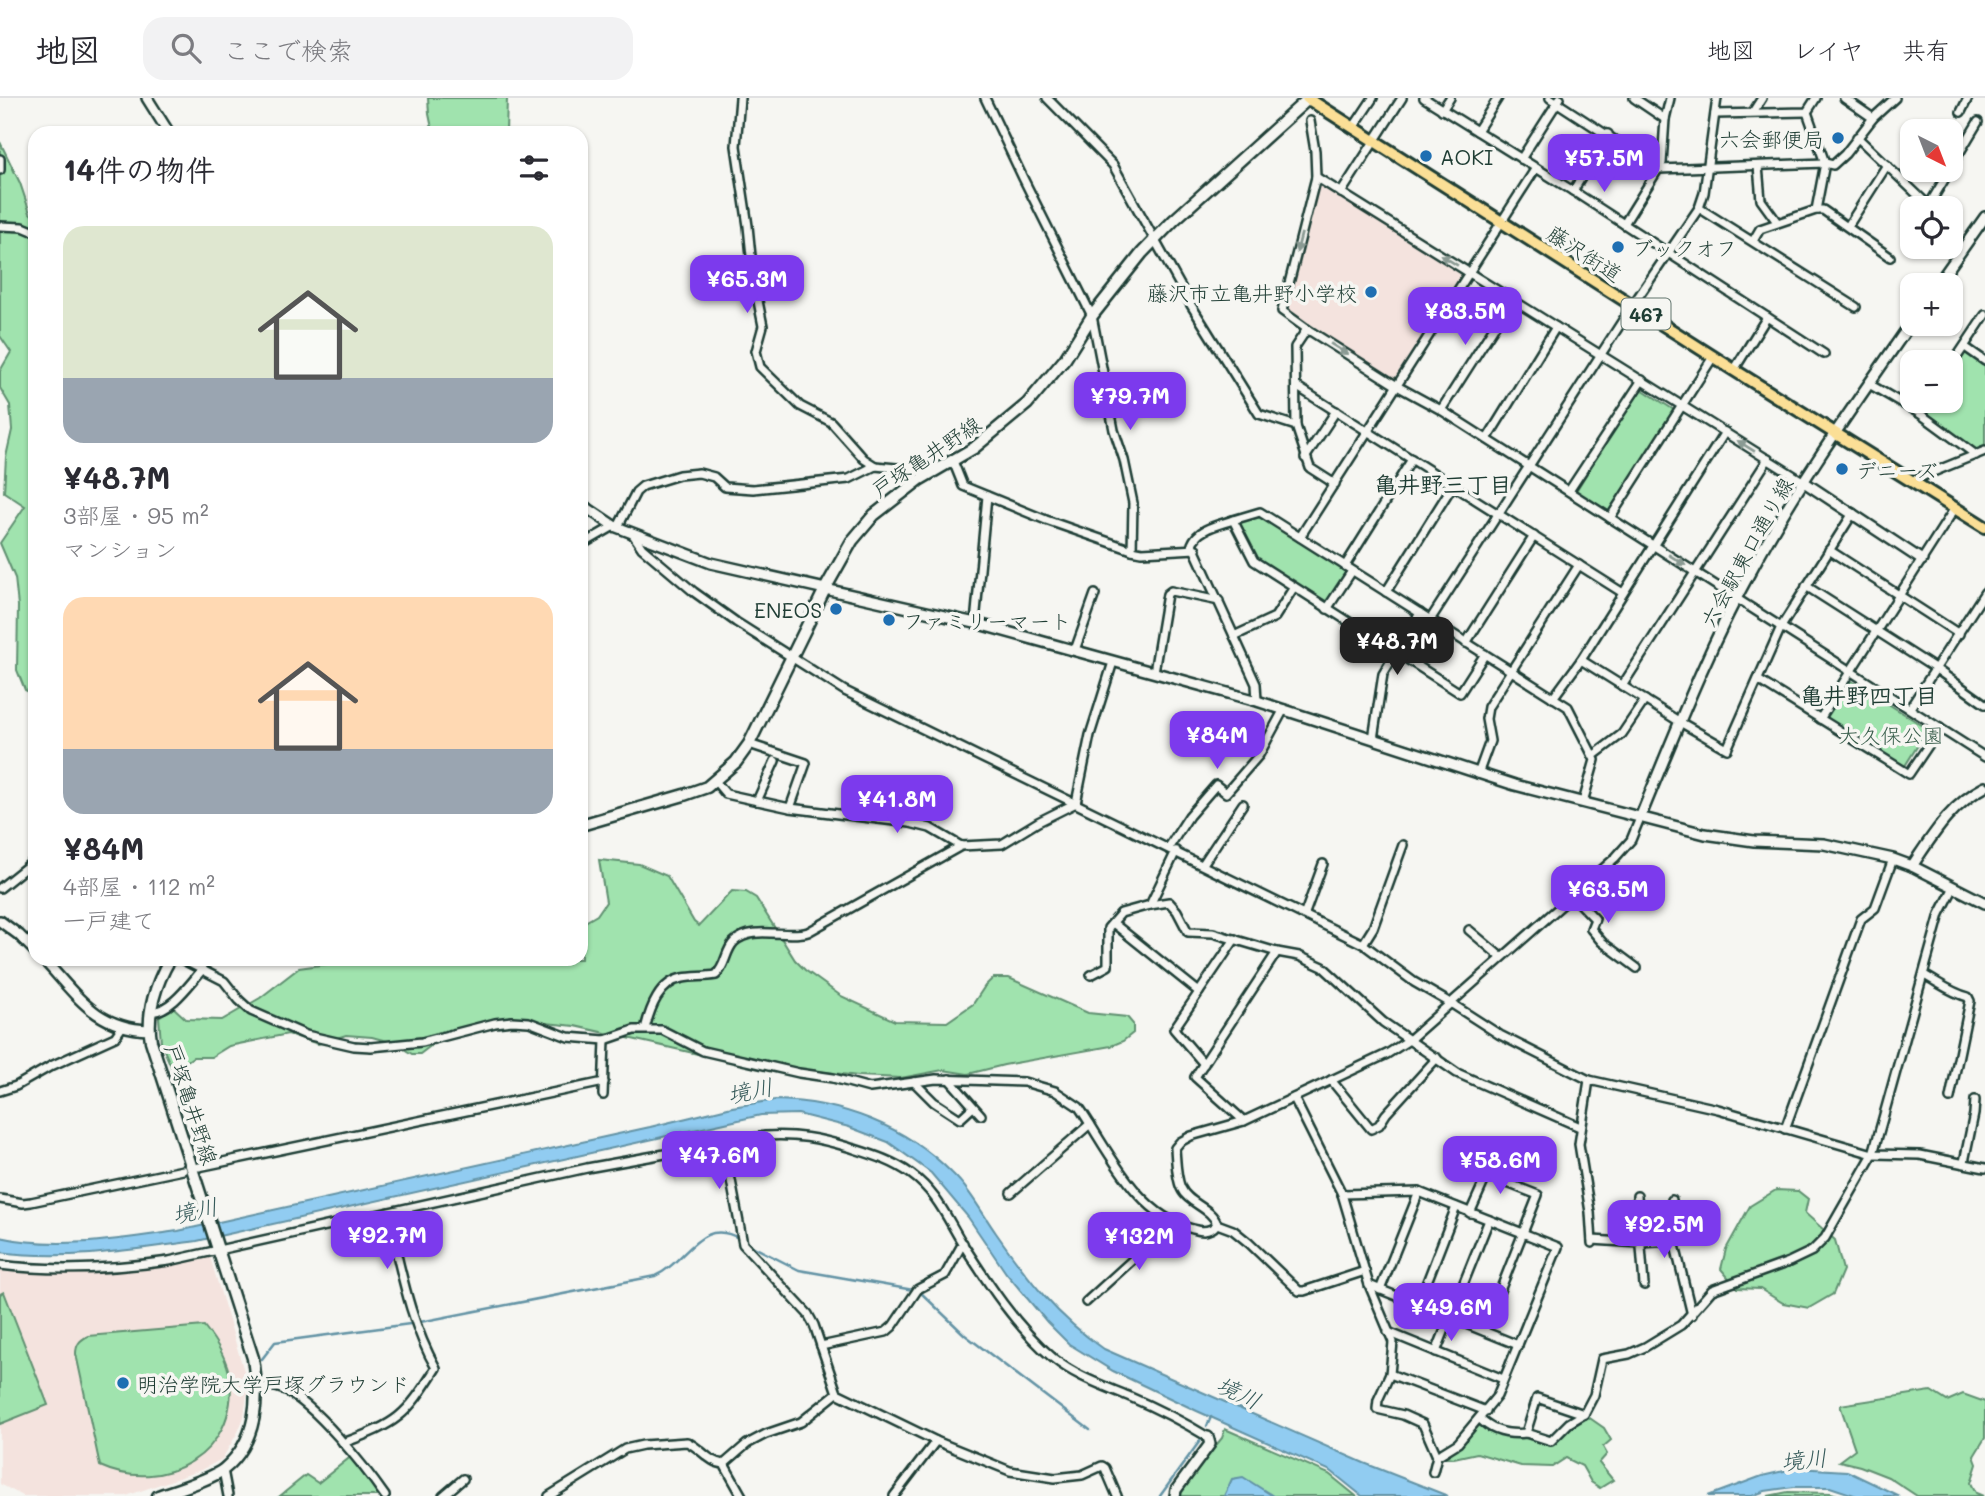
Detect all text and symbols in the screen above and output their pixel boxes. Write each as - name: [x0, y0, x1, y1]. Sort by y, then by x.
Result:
- search box: [143, 17, 633, 80]
- text: 地図: [35, 27, 101, 70]
- icon: search: [167, 29, 205, 67]
- text: ここで検索: [223, 33, 353, 67]
- text: 地図: [1707, 34, 1755, 65]
- text: レイヤ: [1793, 34, 1864, 65]
- text: 共有: [1902, 34, 1950, 65]
- north arrow: [1900, 119, 1964, 182]
- map controls: [1900, 119, 1963, 413]
- place label: 六会郵便局: [1719, 125, 1824, 152]
- marker: 六会郵便局: [1830, 130, 1846, 146]
- pin: ¥57.5M: [1547, 134, 1661, 194]
- text: ¥57.5M: [1564, 142, 1644, 172]
- place label: AOKI: [1440, 143, 1493, 170]
- marker: AOKI: [1418, 148, 1434, 164]
- text: 14件の物件: [63, 149, 215, 189]
- icon: filters: [515, 149, 553, 187]
- button: locate: [1900, 196, 1963, 259]
- street label: 藤沢街道: [1542, 219, 1628, 287]
- one-way arrow: [1293, 232, 1304, 254]
- place label: ブックオフ: [1632, 234, 1737, 261]
- marker: ブックオフ: [1610, 239, 1626, 255]
- one-way arrow: [1440, 254, 1459, 267]
- pin: ¥65.3M: [690, 256, 804, 315]
- text: ¥65.3M: [706, 263, 788, 293]
- icon: home: [245, 272, 371, 398]
- button: +: [1900, 273, 1963, 336]
- place label: 藤沢市立亀井野小学校: [1147, 279, 1357, 306]
- marker: 藤沢市立亀井野小学校: [1363, 284, 1379, 300]
- pin: ¥83.5M: [1408, 288, 1522, 347]
- text: ¥83.5M: [1424, 295, 1506, 325]
- road number: 467: [1622, 298, 1670, 330]
- one-way arrow: [1329, 342, 1348, 355]
- button: −: [1900, 350, 1963, 413]
- pin: ¥79.7M: [1073, 372, 1187, 432]
- text: ¥79.7M: [1090, 380, 1170, 410]
- street label: 戸塚亀井野線: [866, 410, 986, 502]
- one-way arrow: [1737, 439, 1756, 452]
- place label: デニーズ: [1856, 456, 1937, 483]
- text: ¥48.7M: [63, 457, 171, 497]
- marker: デニーズ: [1834, 461, 1850, 477]
- district label: 亀井野三丁目: [1374, 469, 1512, 499]
- street label: 六会駅東口通り線: [1693, 472, 1799, 632]
- text: 3部屋 · 95 m²: [63, 500, 209, 530]
- text: マンション: [63, 534, 177, 564]
- one-way arrow: [1667, 554, 1687, 567]
- place label: ENEOS: [754, 596, 822, 623]
- marker: ENEOS: [828, 601, 844, 617]
- place label: ファミリーマート: [903, 607, 1071, 634]
- marker: ファミリーマート: [881, 612, 897, 628]
- pin: ¥48.7M: [1340, 618, 1454, 677]
- text: ¥48.7M: [1356, 625, 1438, 655]
- icon: home: [245, 643, 371, 769]
- district label: 亀井野四丁目: [1800, 680, 1938, 710]
- pin: ¥84M: [1176, 712, 1258, 771]
- text: ¥84M: [1186, 719, 1248, 749]
- park label: 大久保公園: [1839, 721, 1944, 748]
- pin: ¥41.8M: [840, 776, 954, 835]
- text: ¥41.8M: [857, 783, 937, 813]
- text: ¥84M: [63, 828, 145, 868]
- pin: ¥63.5M: [1551, 866, 1665, 925]
- text: 4部屋 · 112 m²: [63, 871, 215, 901]
- text: ¥63.5M: [1567, 873, 1649, 903]
- text: 一戸建て: [63, 905, 155, 935]
- street label: 戸塚亀井野線: [160, 1040, 224, 1168]
- water label: 境川: [725, 1071, 775, 1109]
- pin: ¥47.6M: [662, 1132, 776, 1191]
- pin: ¥58.6M: [1443, 1136, 1557, 1196]
- text: ¥47.6M: [678, 1139, 760, 1169]
- text: ¥58.6M: [1459, 1144, 1541, 1174]
- water label: 境川: [169, 1191, 221, 1229]
- pin: ¥92.5M: [1607, 1200, 1721, 1260]
- text: ¥92.5M: [1624, 1208, 1704, 1238]
- pin: ¥92.7M: [330, 1212, 444, 1271]
- pin: ¥132M: [1090, 1212, 1188, 1272]
- text: ¥92.7M: [347, 1219, 427, 1249]
- text: ¥132M: [1104, 1220, 1174, 1250]
- pin: ¥49.6M: [1394, 1284, 1508, 1343]
- text: ¥49.6M: [1409, 1291, 1493, 1321]
- water label: 境川: [1212, 1368, 1266, 1416]
- place label: 明治学院大学戸塚グラウンド: [137, 1370, 410, 1397]
- marker: 明治学院大学戸塚グラウンド: [115, 1375, 131, 1391]
- water label: 境川: [1780, 1442, 1828, 1476]

